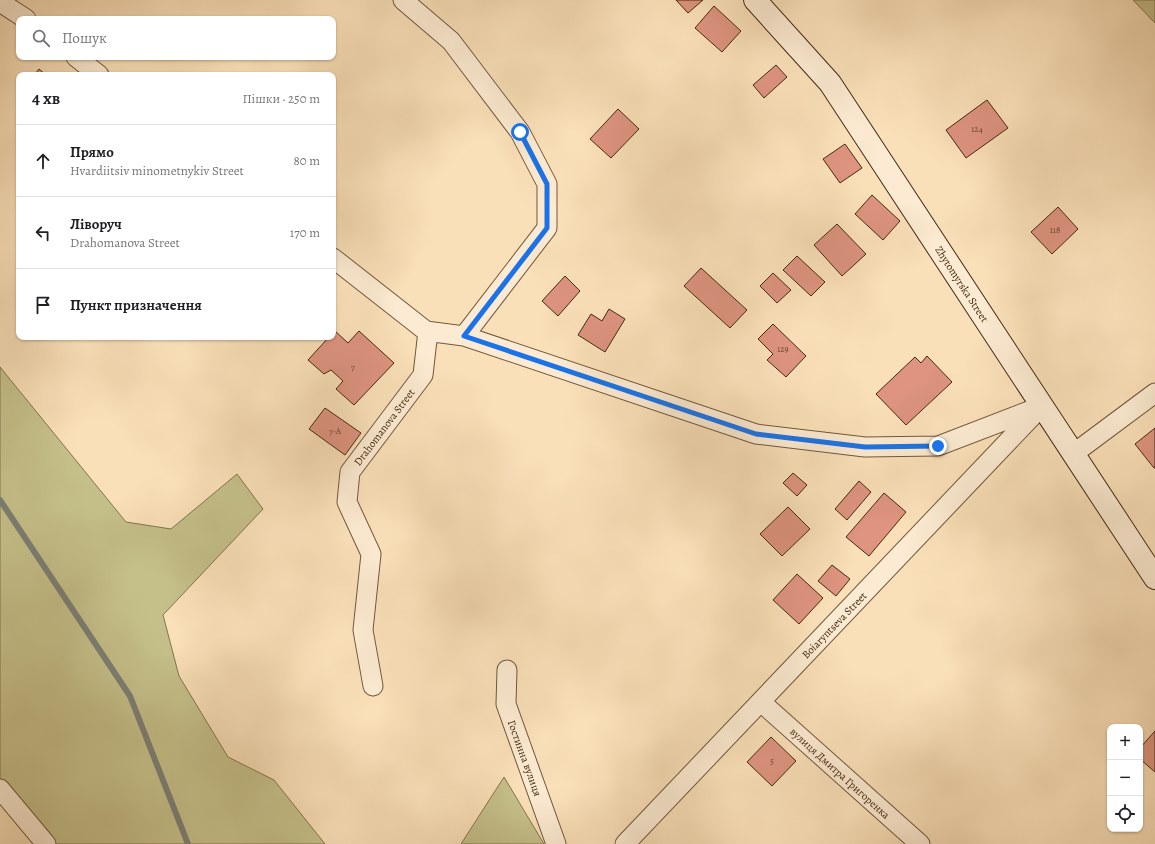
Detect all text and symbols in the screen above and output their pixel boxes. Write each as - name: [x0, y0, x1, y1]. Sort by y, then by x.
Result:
- search box: [16, 16, 336, 60]
- icon: search: [30, 27, 52, 49]
- text: Пошук: [62, 28, 107, 48]
- text: 4 хв: [32, 87, 60, 110]
- text: Пішки · 250 m: [242, 90, 320, 107]
- route start: [511, 123, 529, 141]
- house number: 124: [971, 123, 983, 135]
- text: Прямо: [70, 142, 114, 162]
- icon: ahead: [32, 150, 54, 172]
- text: 80 m: [293, 152, 320, 169]
- text: Hvardiitsiv minometnykiv Street: [70, 162, 244, 179]
- text: Ліворуч: [70, 214, 122, 234]
- icon: left: [32, 222, 54, 244]
- text: 170 m: [290, 224, 320, 241]
- house number: 118: [1050, 224, 1060, 236]
- text: Drahomanova Street: [70, 234, 180, 251]
- street label: Zhytomyrska Street: [931, 243, 992, 326]
- icon: arrive: [32, 294, 54, 316]
- text: Пункт призначення: [70, 295, 202, 315]
- house number: 129: [777, 343, 789, 355]
- house number: 7: [351, 361, 355, 373]
- street label: Drahomanova Street: [350, 385, 419, 469]
- house number: 7-А: [329, 425, 342, 437]
- route end: [929, 437, 947, 455]
- street label: Boiaryntseva Street: [799, 588, 870, 662]
- street label: Гостинна вулиця: [504, 718, 545, 798]
- street label: вулиця Дмитра Григоренка: [786, 724, 894, 823]
- map controls: [1107, 724, 1143, 832]
- button: +: [1107, 724, 1143, 760]
- house number: 5: [770, 755, 774, 767]
- button: −: [1107, 760, 1143, 796]
- button: locate: [1107, 796, 1143, 832]

